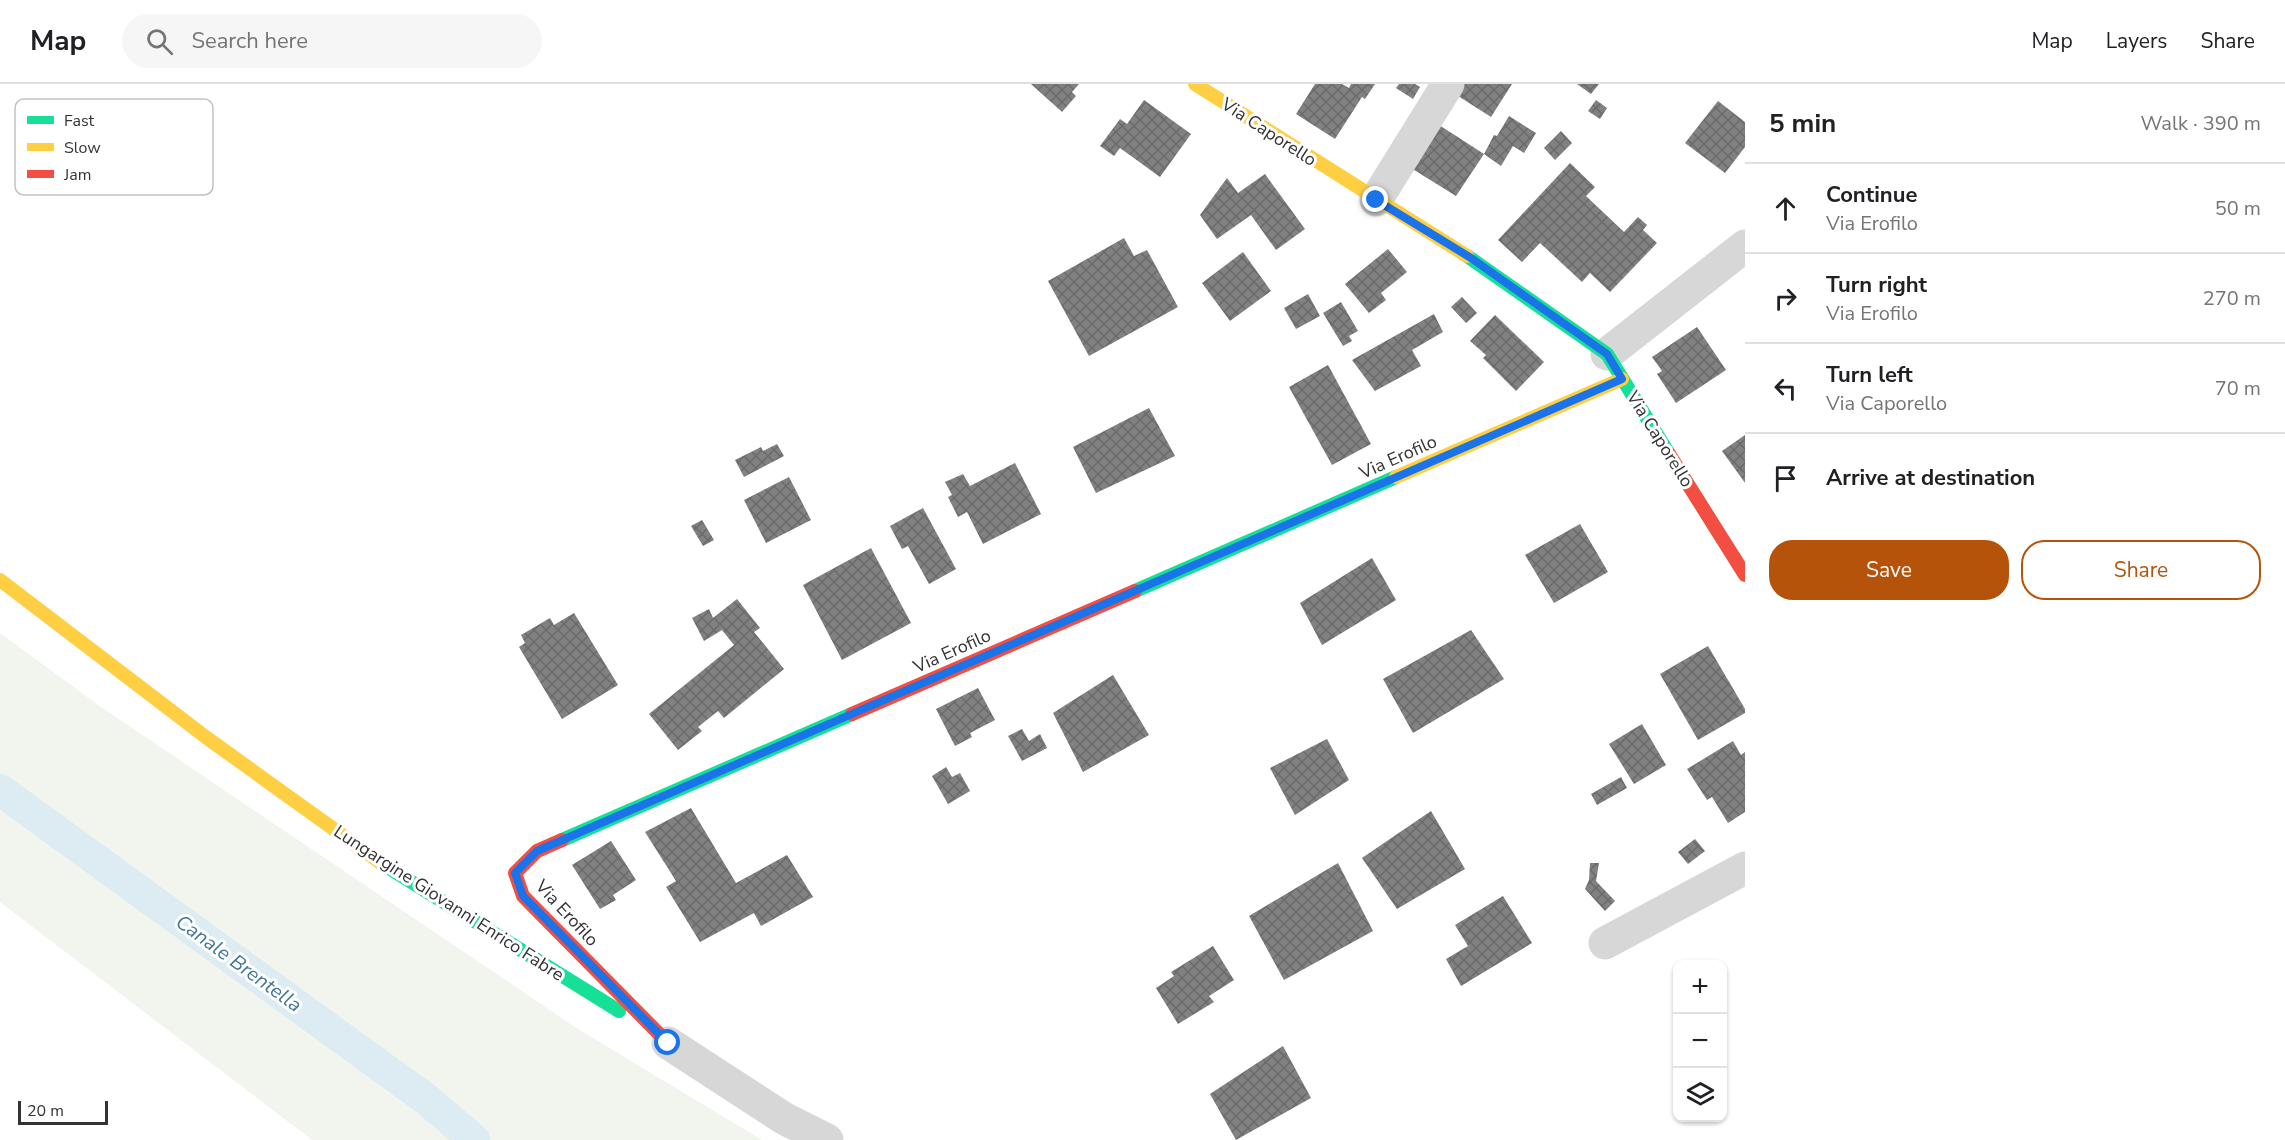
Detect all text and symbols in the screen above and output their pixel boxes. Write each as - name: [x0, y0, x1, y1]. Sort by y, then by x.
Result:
- search box: [122, 14, 542, 68]
- text: Map: [30, 22, 86, 60]
- icon: search: [143, 25, 176, 58]
- text: Search here: [191, 26, 308, 56]
- text: Map: [2031, 27, 2073, 55]
- text: Layers: [2106, 27, 2167, 55]
- text: Share: [2200, 27, 2255, 55]
- street label: Via Caporello: [1216, 92, 1321, 172]
- legend: [15, 99, 213, 195]
- text: 5 min: [1769, 106, 1836, 141]
- text: Fast: [64, 110, 95, 132]
- text: Walk · 390 m: [2141, 110, 2261, 137]
- text: Slow: [64, 137, 101, 159]
- text: Jam: [63, 164, 91, 186]
- text: Continue: [1826, 180, 1917, 210]
- route end: [1362, 186, 1388, 212]
- icon: ahead: [1769, 192, 1802, 225]
- text: 50 m: [2215, 195, 2261, 222]
- text: Via Erofilo: [1826, 210, 1918, 237]
- text: Turn right: [1826, 270, 1927, 300]
- icon: right: [1769, 282, 1802, 315]
- text: 270 m: [2203, 285, 2261, 312]
- text: Via Erofilo: [1826, 300, 1918, 327]
- text: Turn left: [1826, 360, 1913, 390]
- icon: left: [1769, 372, 1802, 405]
- text: 70 m: [2215, 375, 2261, 402]
- street label: Via Caporello: [1620, 386, 1699, 492]
- text: Via Caporello: [1826, 390, 1947, 417]
- street label: Via Erofilo: [1354, 429, 1441, 485]
- icon: arrive: [1769, 462, 1802, 495]
- text: Arrive at destination: [1826, 463, 2035, 493]
- button: Save: [1769, 540, 2009, 600]
- button: Share: [2021, 540, 2261, 600]
- street label: Via Erofilo: [908, 623, 995, 679]
- street label: Lungargine Giovanni Enrico Fabre: [329, 819, 569, 987]
- street label: Via Erofilo: [529, 874, 604, 951]
- water label: Canale Brentella: [170, 908, 307, 1018]
- map controls: [1673, 960, 1727, 1122]
- button: +: [1673, 960, 1727, 1014]
- button: −: [1673, 1014, 1727, 1068]
- route start: [654, 1029, 680, 1055]
- button: layers: [1673, 1068, 1727, 1122]
- scale bar: [18, 1098, 108, 1126]
- text: 20 m: [27, 1100, 64, 1122]

